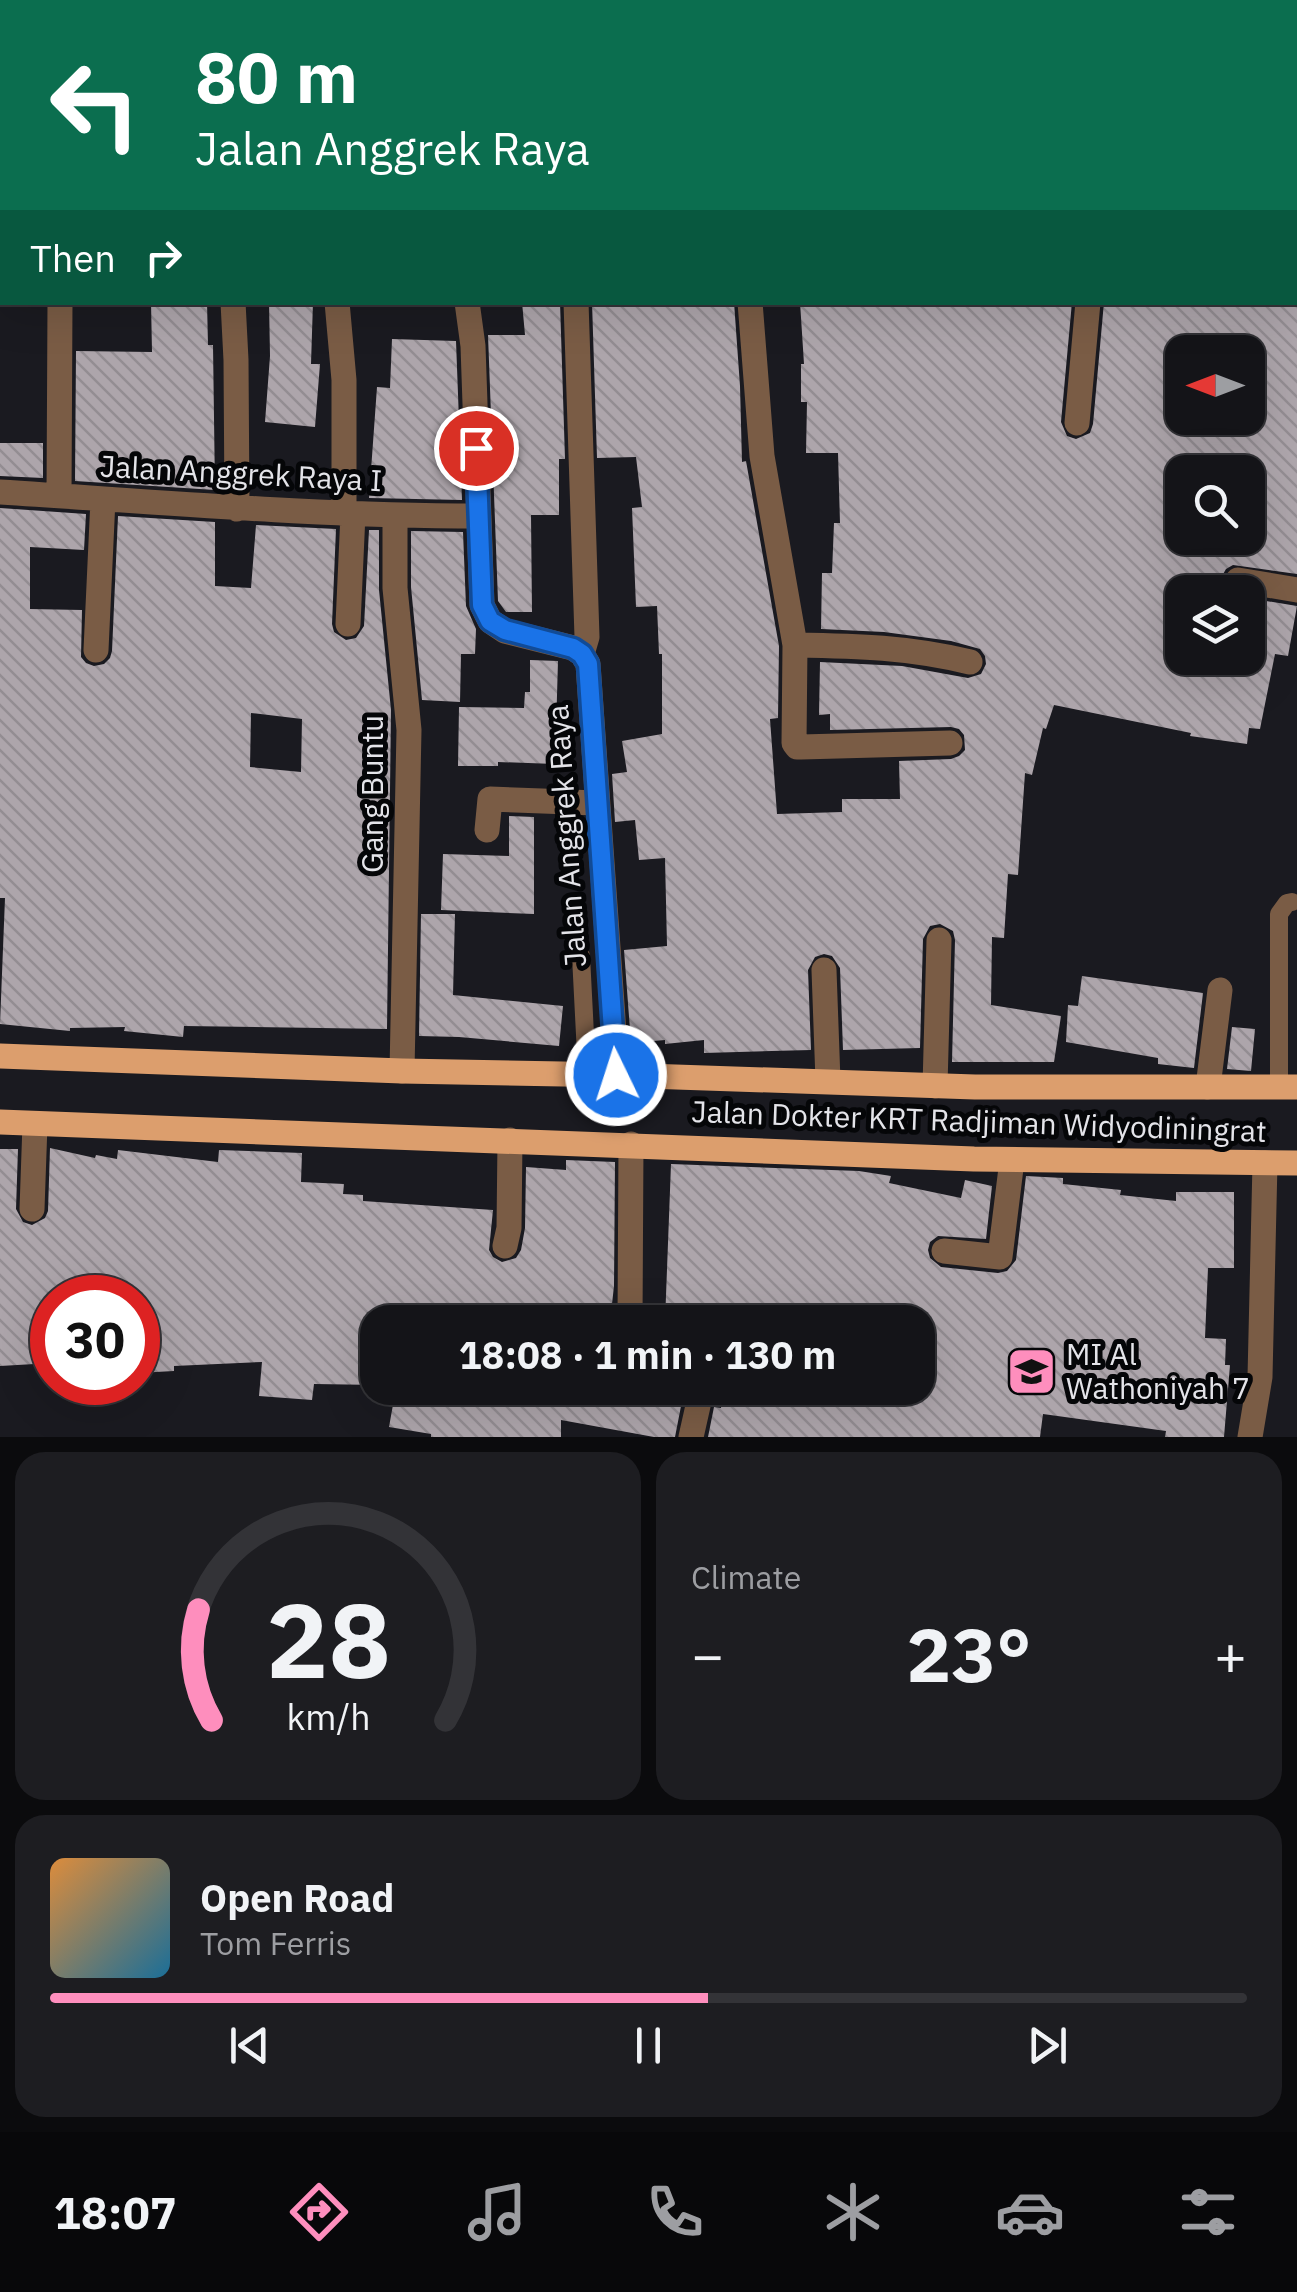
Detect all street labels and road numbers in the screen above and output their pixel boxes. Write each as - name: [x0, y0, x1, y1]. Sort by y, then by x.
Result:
- street label: Jalan Anggrek Raya I: [99, 446, 383, 499]
- street label: Jalan Anggrek Raya: [537, 703, 594, 969]
- street label: Gang Buntu: [352, 715, 391, 873]
- street label: Jalan Dokter KRT Radjiman Widyodiningrat: [691, 1091, 1267, 1150]

